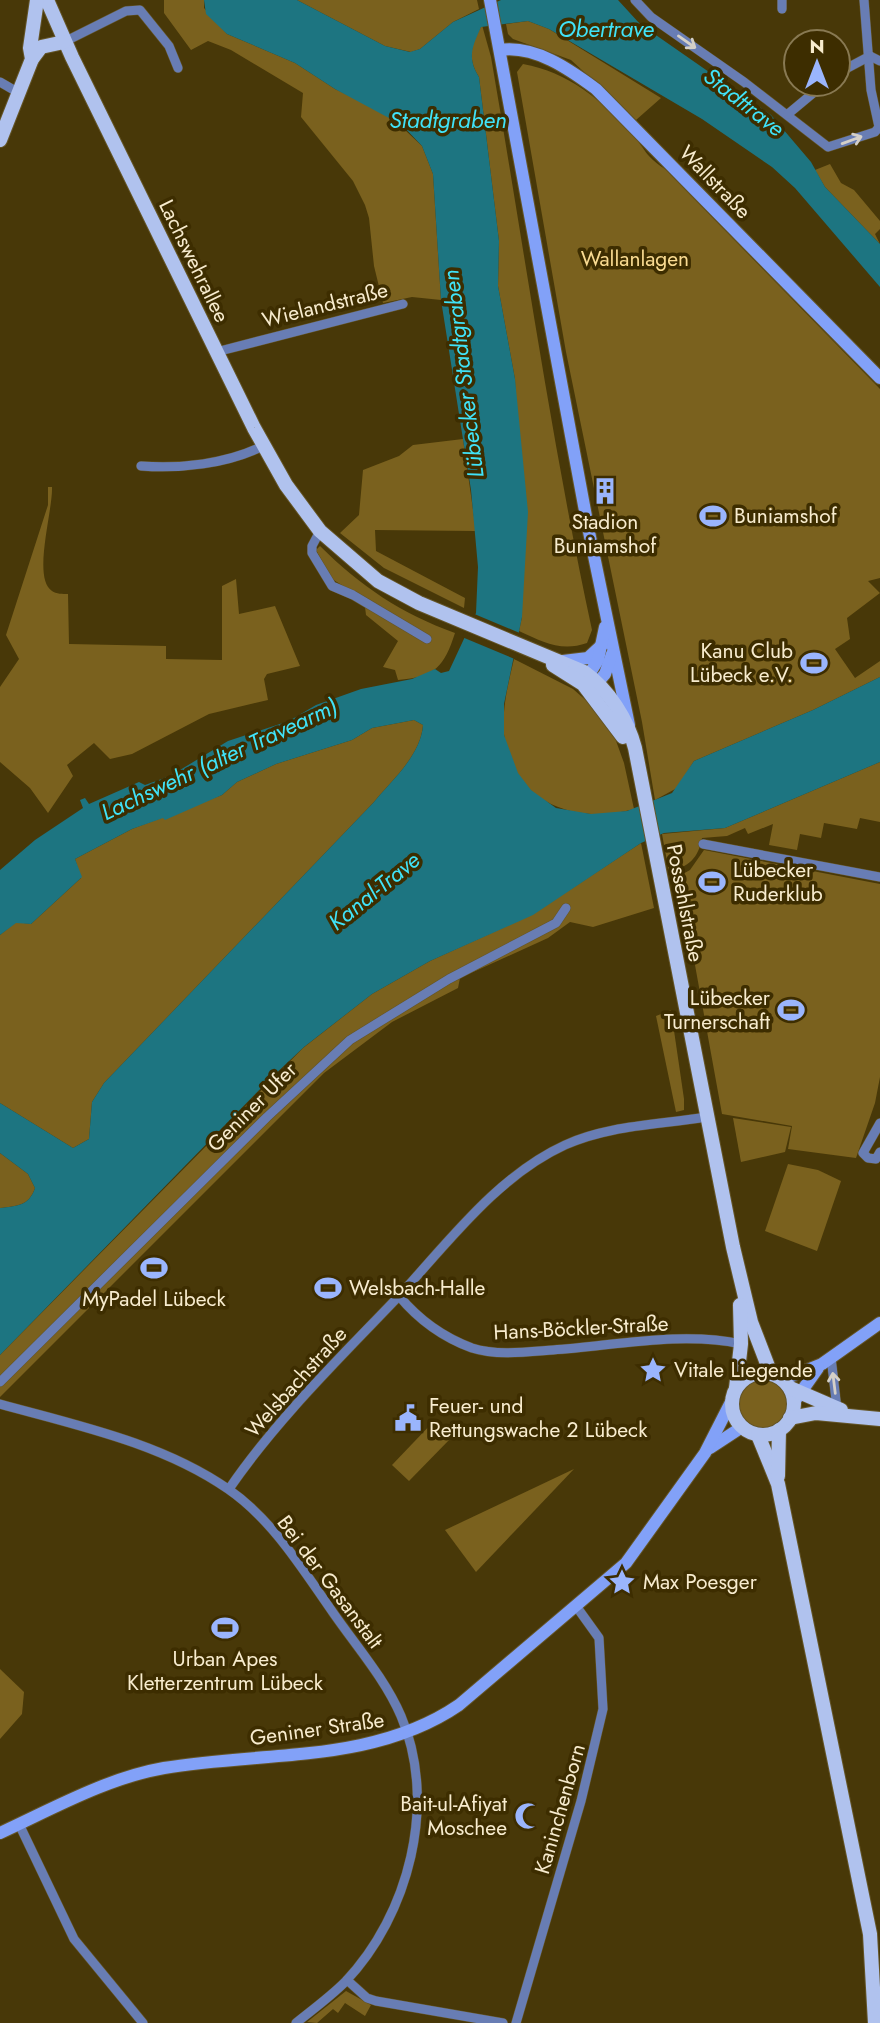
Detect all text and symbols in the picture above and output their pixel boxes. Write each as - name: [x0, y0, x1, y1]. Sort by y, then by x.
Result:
- water label: Obertrave: [558, 12, 655, 46]
- north arrow: [782, 28, 852, 98]
- text: N: [809, 33, 825, 60]
- one-way arrow: [677, 35, 697, 49]
- water label: Stadttrave: [696, 59, 792, 145]
- water label: Stadtgraben: [389, 103, 507, 137]
- one-way arrow: [840, 133, 862, 145]
- street label: Wallstraße: [672, 139, 758, 226]
- street label: Lachswehrallee: [151, 194, 237, 328]
- park label: Wallanlagen: [581, 244, 689, 274]
- water label: Lübecker Stadtgraben: [433, 268, 493, 480]
- street label: Wielandstraße: [259, 275, 391, 335]
- building icon: Stadion Buniamshof: [590, 476, 620, 506]
- sports icon: Buniamshof: [698, 501, 728, 531]
- place label: Buniamshof: [734, 501, 838, 531]
- place label: Stadion Buniamshof: [554, 507, 657, 561]
- place label: Kanu Club Lübeck e.V.: [690, 636, 793, 690]
- sports icon: Kanu Club Lübeck e.V.: [799, 648, 829, 678]
- water label: Lachswehr (alter Travearm): [95, 689, 343, 829]
- street label: Possehlstraße: [659, 842, 711, 965]
- water label: Kanal-Trave: [321, 843, 428, 939]
- place label: Lübecker Ruderklub: [733, 855, 823, 909]
- sports icon: Lübecker Ruderklub: [697, 867, 727, 897]
- place label: Lübecker Turnerschaft: [664, 983, 771, 1037]
- sports icon: Lübecker Turnerschaft: [776, 995, 806, 1025]
- street label: Geniner Ufer: [200, 1055, 304, 1159]
- sports icon: MyPadel Lübeck: [139, 1253, 169, 1283]
- sports icon: Welsbach-Halle: [313, 1273, 343, 1303]
- place label: Welsbach-Halle: [349, 1273, 486, 1303]
- place label: MyPadel Lübeck: [82, 1284, 227, 1314]
- street label: Hans-Böckler-Straße: [493, 1308, 669, 1348]
- street label: Welsbachstraße: [238, 1320, 354, 1444]
- place icon: Vitale Liegende: [638, 1355, 668, 1385]
- place label: Vitale Liegende: [674, 1355, 813, 1385]
- one-way arrow: [827, 1372, 840, 1395]
- place label: Feuer- und Rettungswache 2 Lübeck: [429, 1391, 648, 1445]
- public building icon: Feuer- und Rettungswache 2 Lübeck: [393, 1403, 423, 1433]
- street label: Bei der Gasanstalt: [270, 1509, 390, 1655]
- place icon: Max Poesger: [607, 1567, 637, 1597]
- place label: Max Poesger: [643, 1567, 758, 1597]
- sports icon: Urban Apes Kletterzentrum Lübeck: [210, 1613, 240, 1643]
- place label: Urban Apes Kletterzentrum Lübeck: [127, 1644, 324, 1698]
- street label: Geniner Straße: [248, 1705, 386, 1753]
- street label: Kaninchenborn: [527, 1740, 593, 1878]
- place label: Bait-ul-Afiyat Moschee: [400, 1789, 507, 1843]
- mosque icon: Bait-ul-Afiyat Moschee: [513, 1801, 543, 1831]

